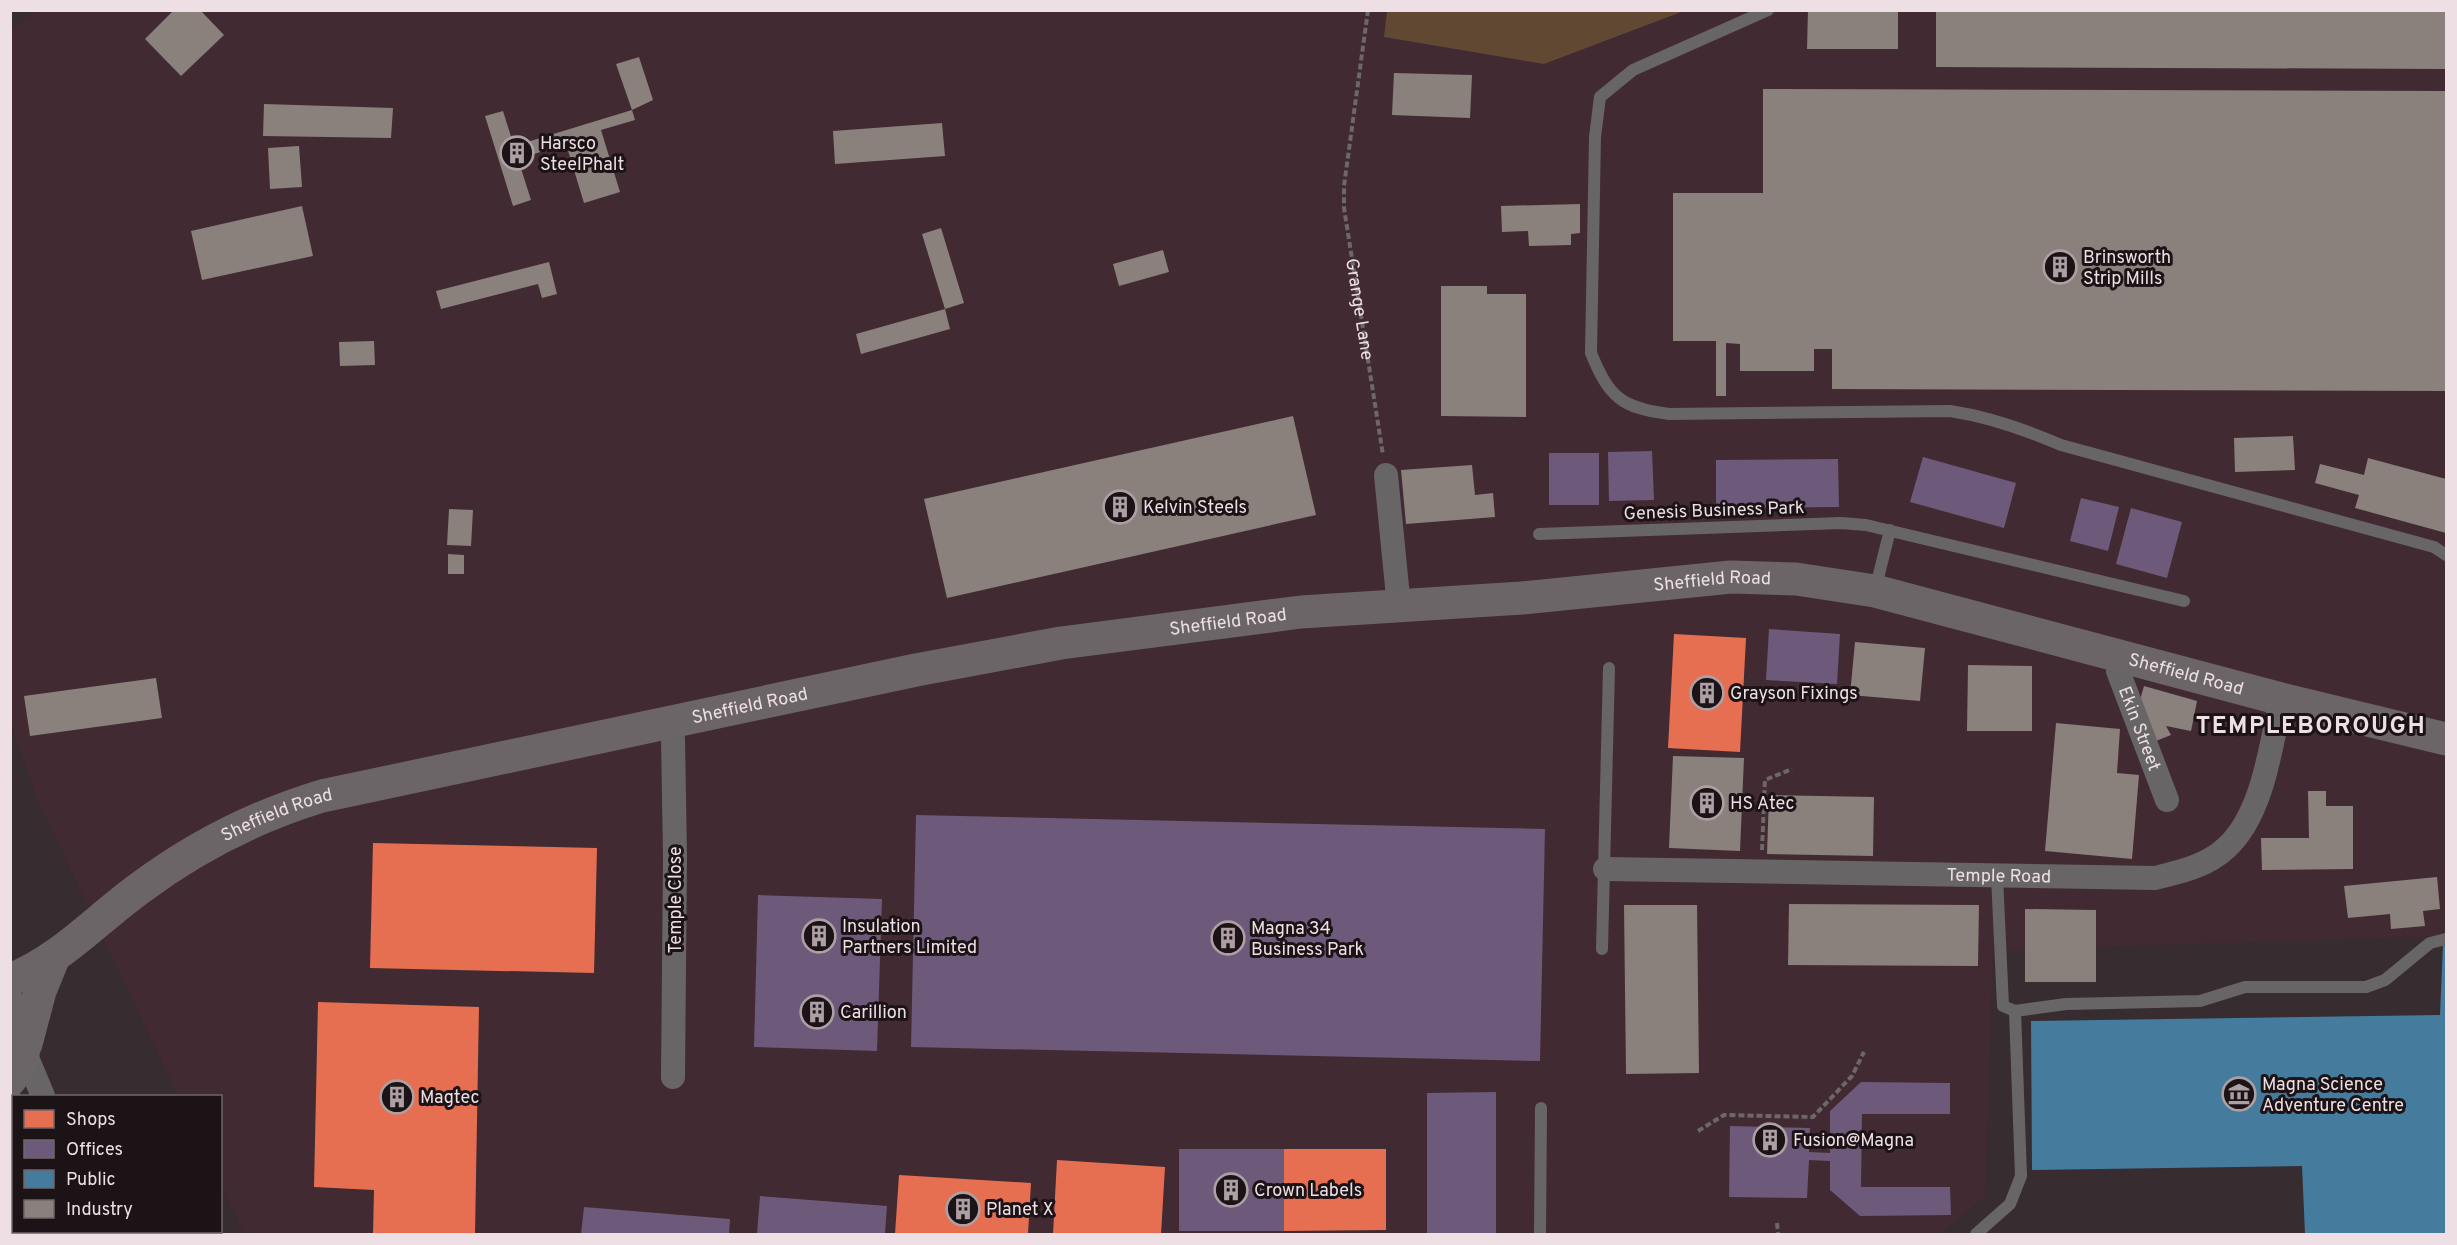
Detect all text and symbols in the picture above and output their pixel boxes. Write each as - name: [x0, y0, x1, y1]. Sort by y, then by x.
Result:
- place label: Harsco SteelPhalt: [540, 133, 624, 177]
- building icon: Harsco SteelPhalt: [499, 135, 535, 171]
- place label: Brinsworth Strip Mills: [2083, 247, 2171, 291]
- building icon: Brinsworth Strip Mills: [2042, 249, 2078, 285]
- street label: Grange Lane: [1339, 257, 1378, 362]
- building icon: Kelvin Steels: [1102, 489, 1138, 525]
- place label: Kelvin Steels: [1143, 497, 1247, 520]
- street label: Genesis Business Park: [1623, 497, 1805, 526]
- street label: Sheffield Road: [1652, 567, 1771, 598]
- street label: Sheffield Road: [1168, 604, 1288, 642]
- street label: Sheffield Road: [2126, 649, 2246, 702]
- building icon: Grayson Fixings: [1689, 675, 1725, 711]
- street label: Sheffield Road: [690, 683, 810, 730]
- place label: Grayson Fixings: [1730, 683, 1858, 706]
- street label: Ekin Street: [2112, 683, 2165, 775]
- district label: TEMPLEBOROUGH: [2196, 712, 2426, 742]
- street label: Sheffield Road: [218, 784, 335, 848]
- building icon: HS Atec: [1689, 785, 1725, 821]
- place label: HS Atec: [1730, 793, 1795, 816]
- street label: Temple Close: [665, 846, 688, 954]
- street label: Temple Road: [1946, 865, 2051, 889]
- place label: Insulation Partners Limited: [842, 916, 977, 960]
- building icon: Insulation Partners Limited: [801, 918, 837, 954]
- place label: Magna 34 Business Park: [1251, 918, 1364, 962]
- building icon: Magna 34 Business Park: [1210, 920, 1246, 956]
- building icon: Carillion: [799, 994, 835, 1030]
- place label: Carillion: [840, 1002, 907, 1025]
- place label: Magna Science Adventure Centre: [2262, 1074, 2404, 1118]
- museum icon: Magna Science Adventure Centre: [2221, 1076, 2257, 1112]
- building icon: Magtec: [379, 1079, 415, 1115]
- place label: Magtec: [420, 1087, 479, 1110]
- legend: [12, 1095, 222, 1233]
- text: Shops: [66, 1109, 116, 1132]
- building icon: Fusion@Magna: [1752, 1122, 1788, 1158]
- place label: Fusion@Magna: [1793, 1130, 1914, 1153]
- text: Offices: [66, 1139, 123, 1162]
- text: Public: [66, 1169, 116, 1192]
- building icon: Crown Labels: [1213, 1172, 1249, 1208]
- place label: Crown Labels: [1254, 1180, 1362, 1203]
- building icon: Planet X: [945, 1191, 981, 1227]
- text: Industry: [66, 1199, 133, 1222]
- place label: Planet X: [986, 1199, 1054, 1222]

